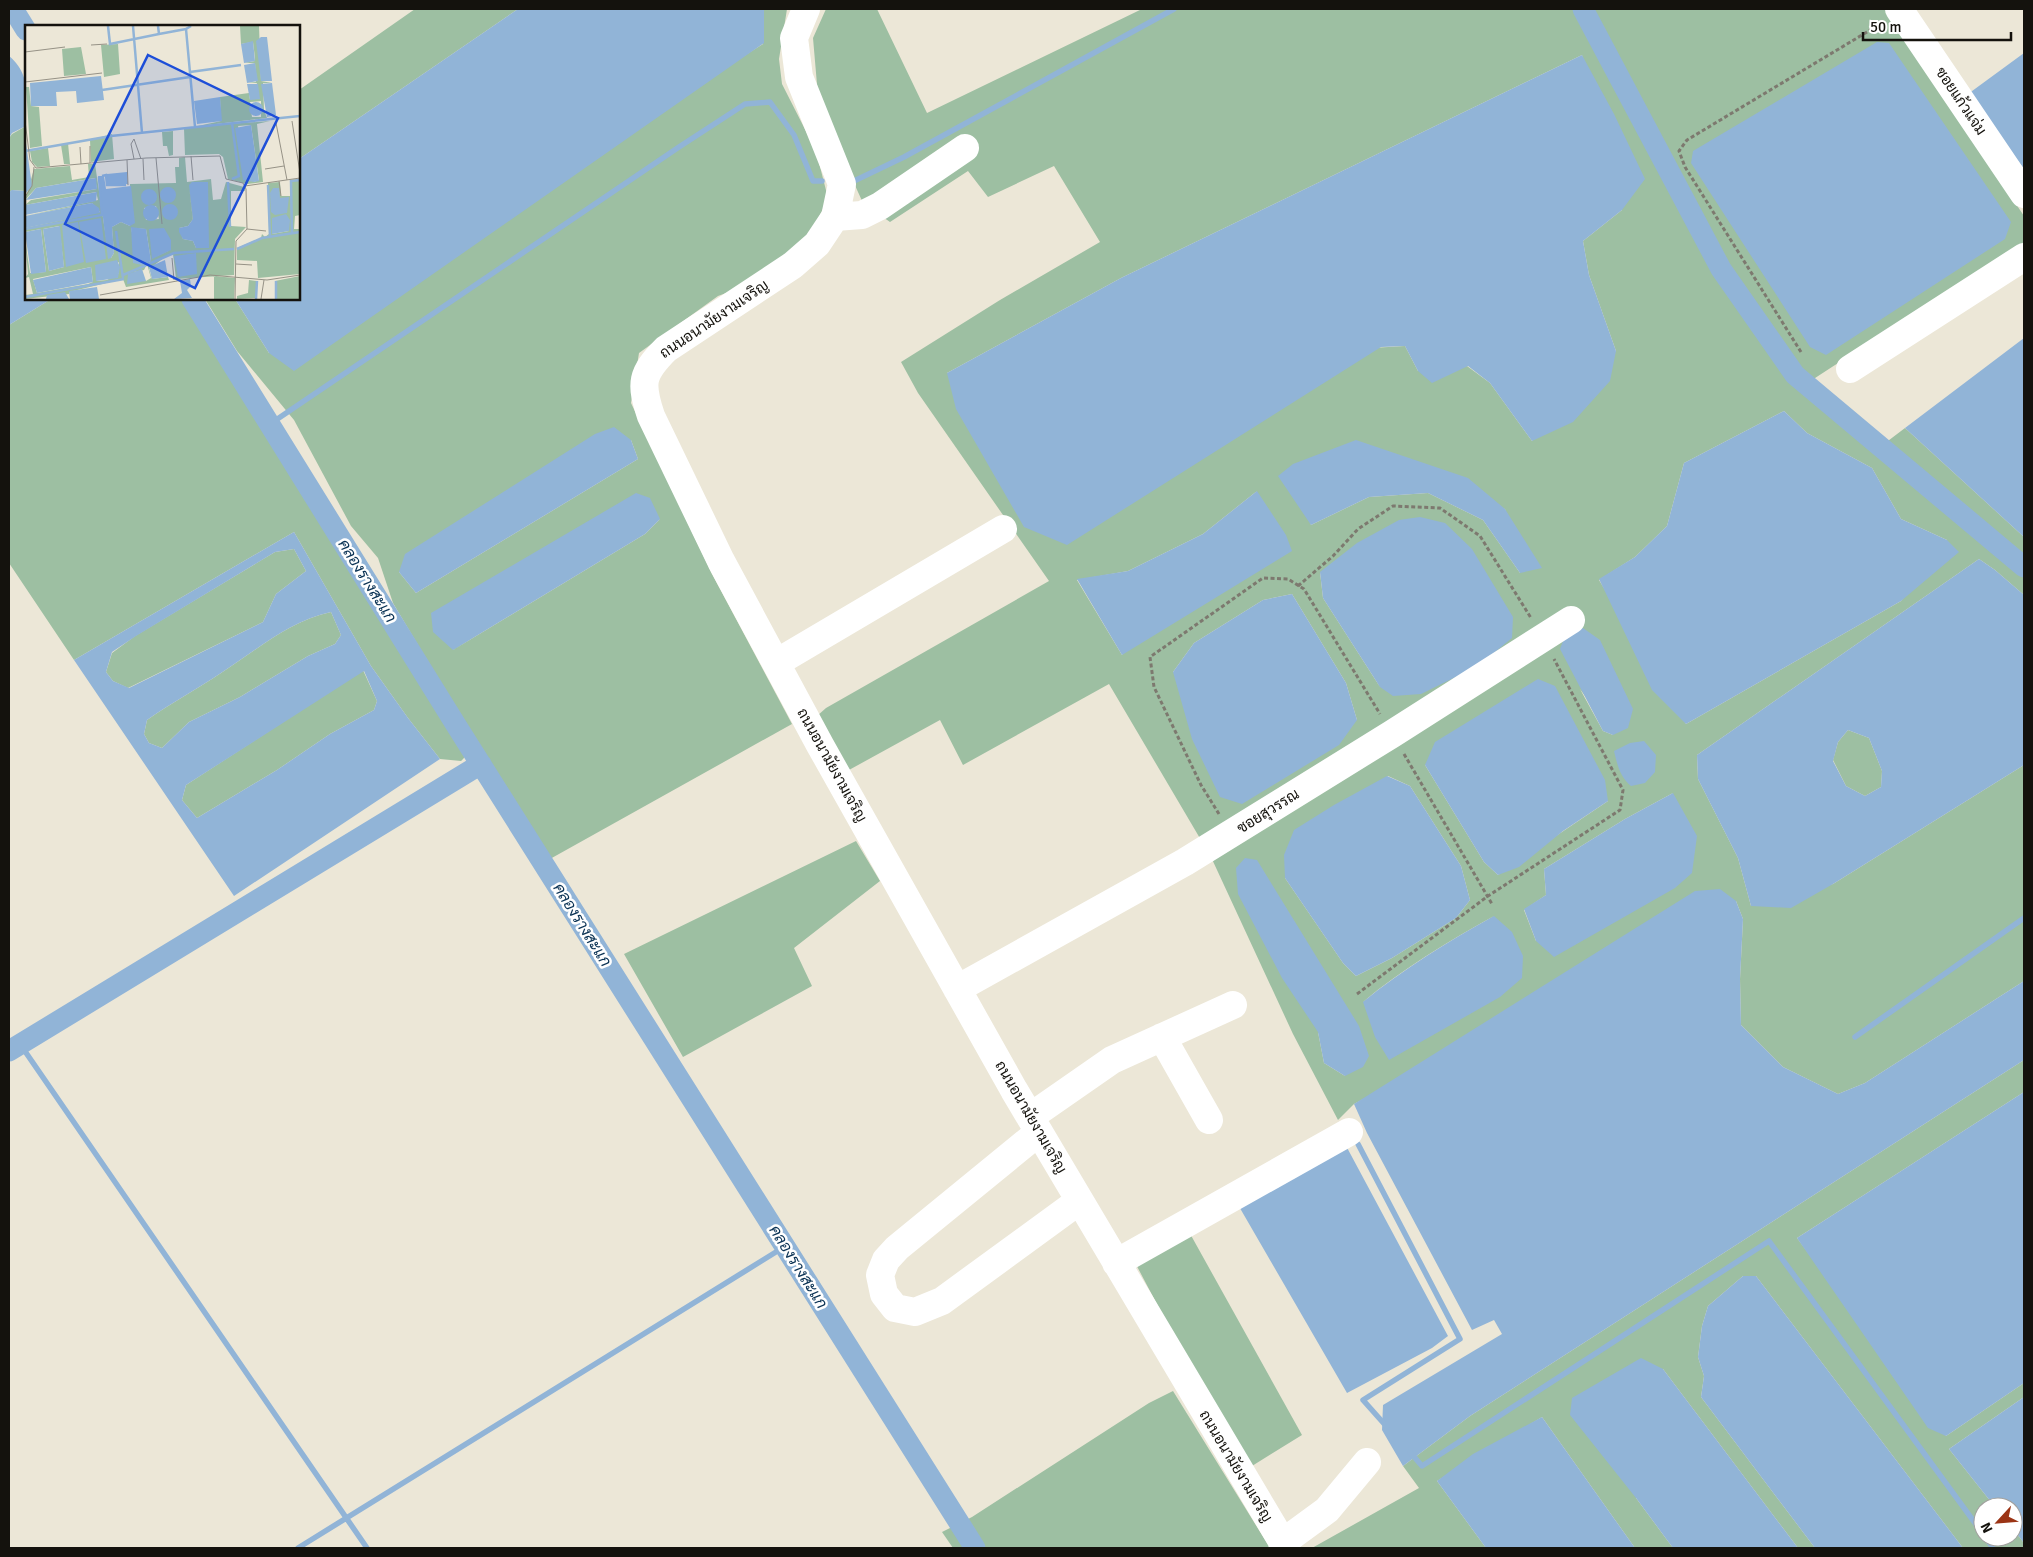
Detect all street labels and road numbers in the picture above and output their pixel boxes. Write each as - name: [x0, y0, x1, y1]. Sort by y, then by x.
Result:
- street label: ซอยแก้วแจ่ม: [1932, 63, 1991, 138]
- street label: ถนนอนามัยงามเจริญ: [656, 276, 772, 362]
- street label: ถนนอนามัยงามเจริญ: [793, 705, 871, 825]
- street label: ซอยสุวรรณ: [1234, 785, 1304, 839]
- street label: ถนนอนามัยงามเจริญ: [991, 1057, 1071, 1177]
- street label: ถนนอนามัยงามเจริญ: [1196, 1407, 1276, 1525]

